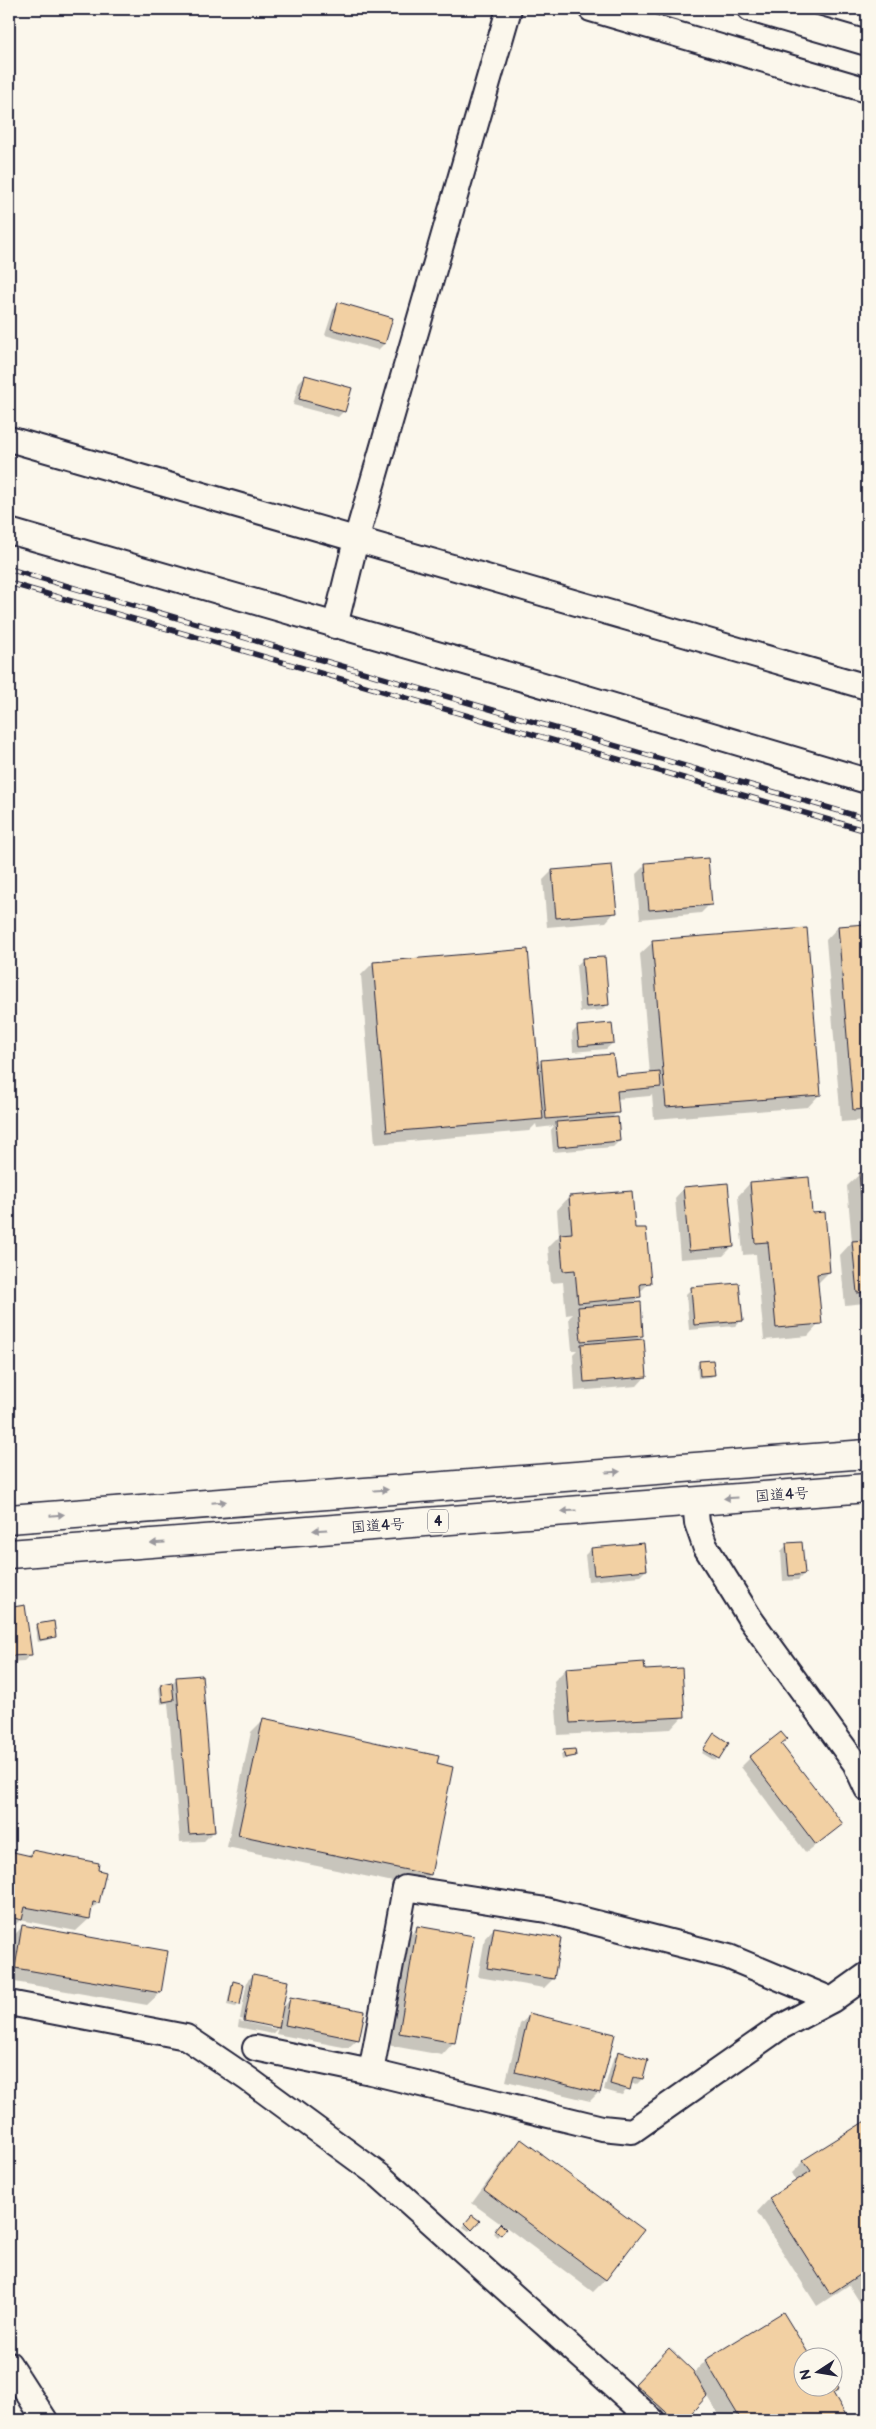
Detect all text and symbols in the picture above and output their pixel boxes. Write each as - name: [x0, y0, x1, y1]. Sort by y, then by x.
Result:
- one-way arrow: [605, 1468, 621, 1476]
- street label: 国道4号: [754, 1484, 810, 1506]
- one-way arrow: [374, 1485, 390, 1493]
- one-way arrow: [723, 1495, 739, 1503]
- one-way arrow: [212, 1498, 228, 1506]
- one-way arrow: [561, 1507, 577, 1515]
- road number: 4: [428, 1510, 448, 1532]
- one-way arrow: [50, 1511, 66, 1519]
- street label: 国道4号: [350, 1515, 406, 1537]
- one-way arrow: [312, 1527, 328, 1535]
- one-way arrow: [150, 1539, 166, 1547]
- north arrow: [794, 2346, 844, 2396]
- text: N: [796, 2368, 815, 2382]

